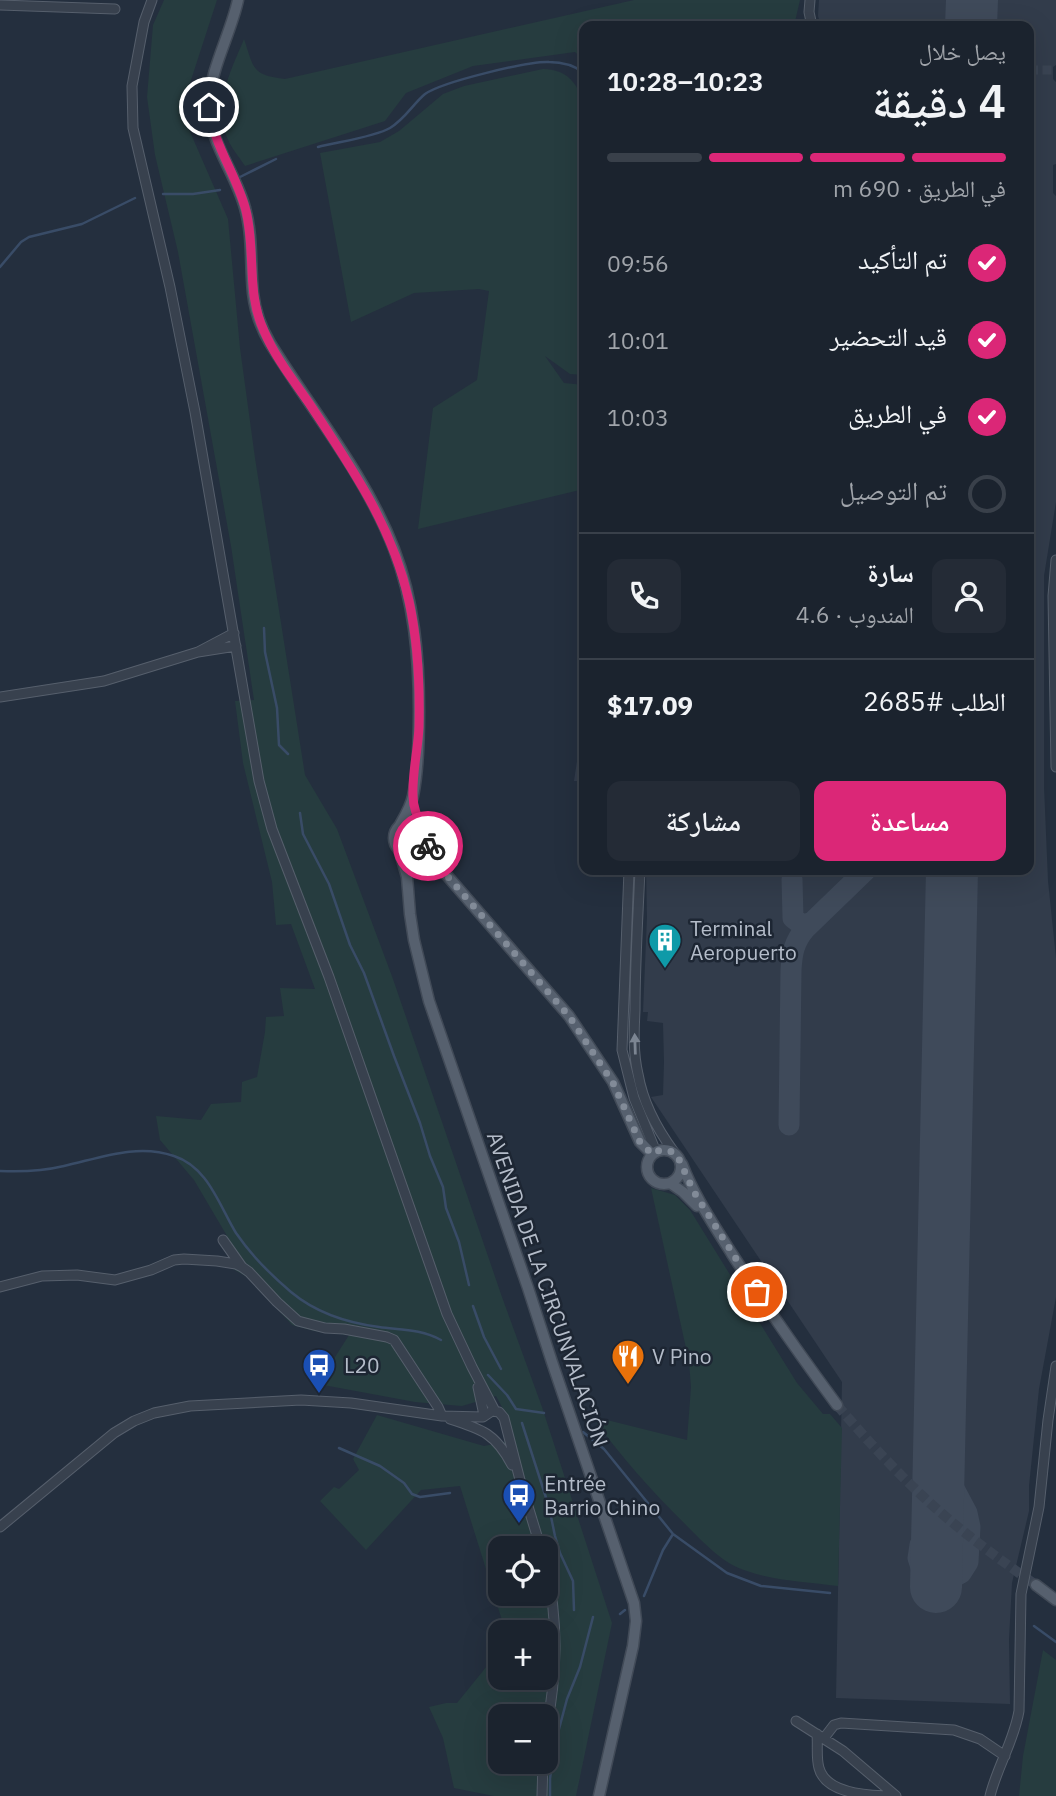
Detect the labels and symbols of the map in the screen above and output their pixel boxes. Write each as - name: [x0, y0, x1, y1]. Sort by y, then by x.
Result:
- pin: [179, 77, 239, 137]
- courier: [393, 811, 463, 881]
- place label: Terminal Aeropuerto: [690, 914, 797, 966]
- building icon: Terminal Aeropuerto: [646, 921, 684, 970]
- one-way arrow: [629, 1032, 640, 1054]
- street label: AVENIDA DE LA CIRCUNVALACIÓN: [481, 1128, 615, 1450]
- pin: [727, 1262, 787, 1322]
- restaurant icon: V Pino: [609, 1337, 647, 1386]
- place label: V Pino: [652, 1342, 711, 1370]
- bus stop icon: L20: [300, 1346, 338, 1395]
- place label: L20: [344, 1351, 380, 1379]
- place label: Entrée Barrio Chino: [544, 1469, 660, 1521]
- bus stop icon: Entrée Barrio Chino: [500, 1476, 538, 1525]

